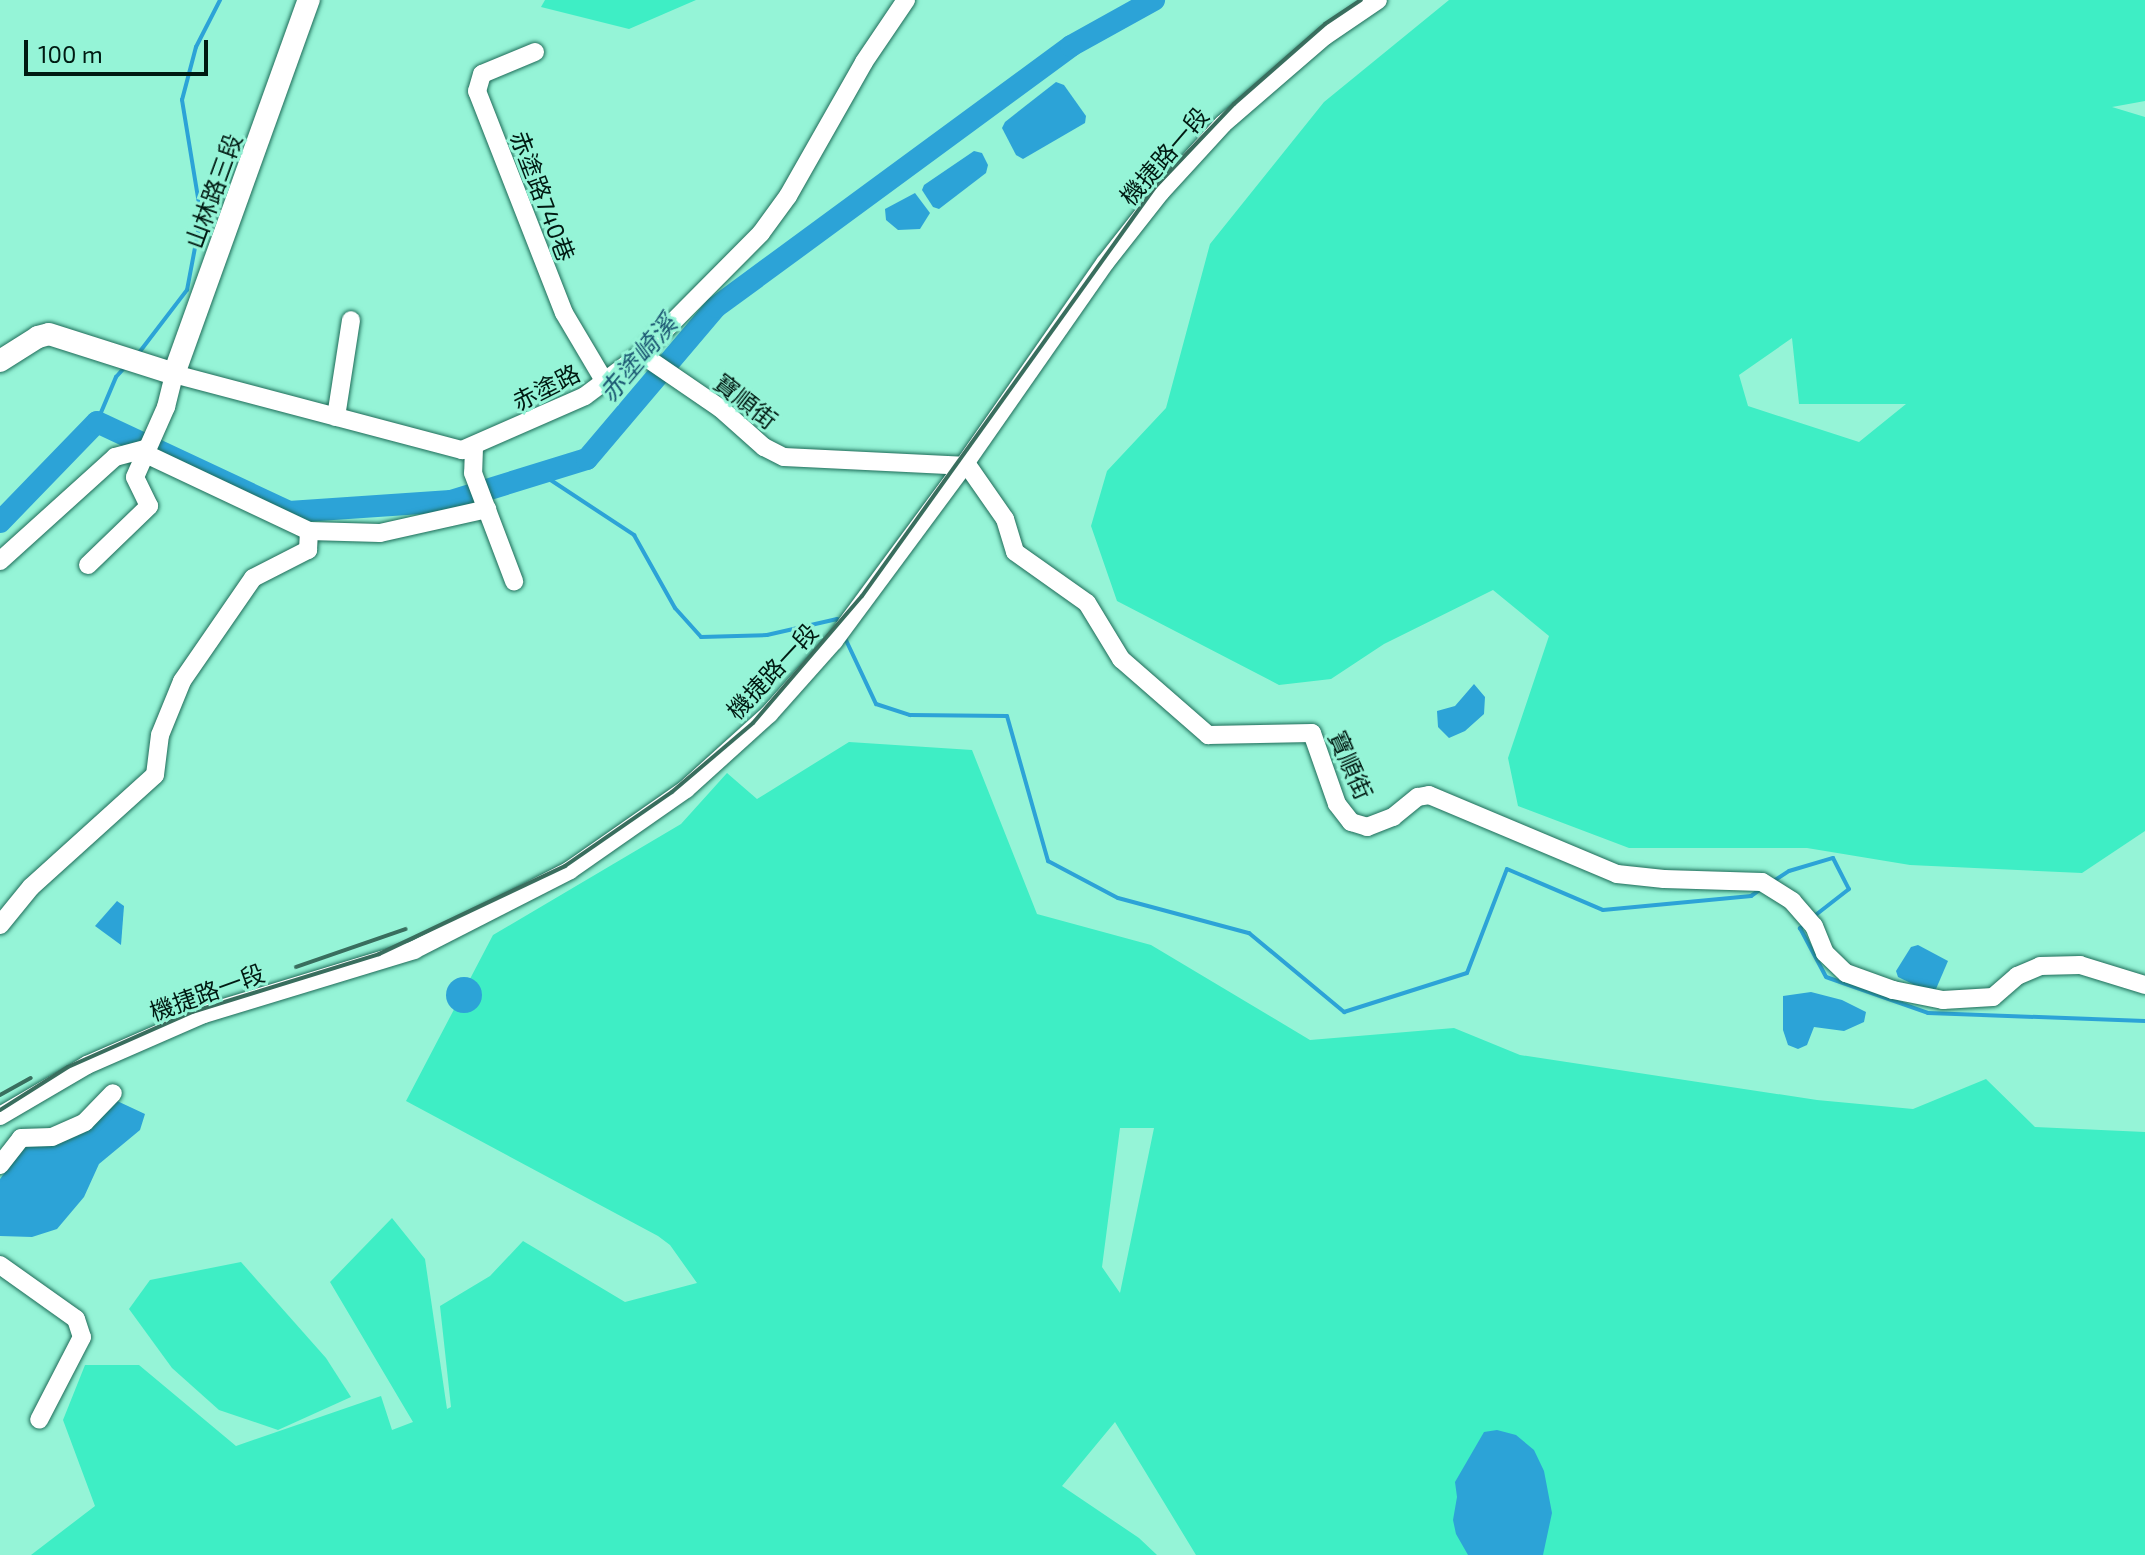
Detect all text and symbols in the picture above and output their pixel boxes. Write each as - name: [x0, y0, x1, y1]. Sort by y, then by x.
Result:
- scale bar: [28, 24, 212, 74]
- text: 100 m: [38, 39, 103, 68]
- street label: 機捷路一段: [1114, 101, 1214, 211]
- street label: 赤塗路740巷: [505, 127, 581, 265]
- street label: 山林路三段: [179, 130, 247, 252]
- water label: 赤塗崎溪: [592, 308, 682, 408]
- street label: 赤塗路: [507, 358, 585, 416]
- street label: 寶順街: [709, 367, 783, 435]
- street label: 機捷路一段: [721, 617, 823, 725]
- street label: 寶順街: [1323, 726, 1379, 804]
- street label: 機捷路一段: [146, 958, 268, 1026]

